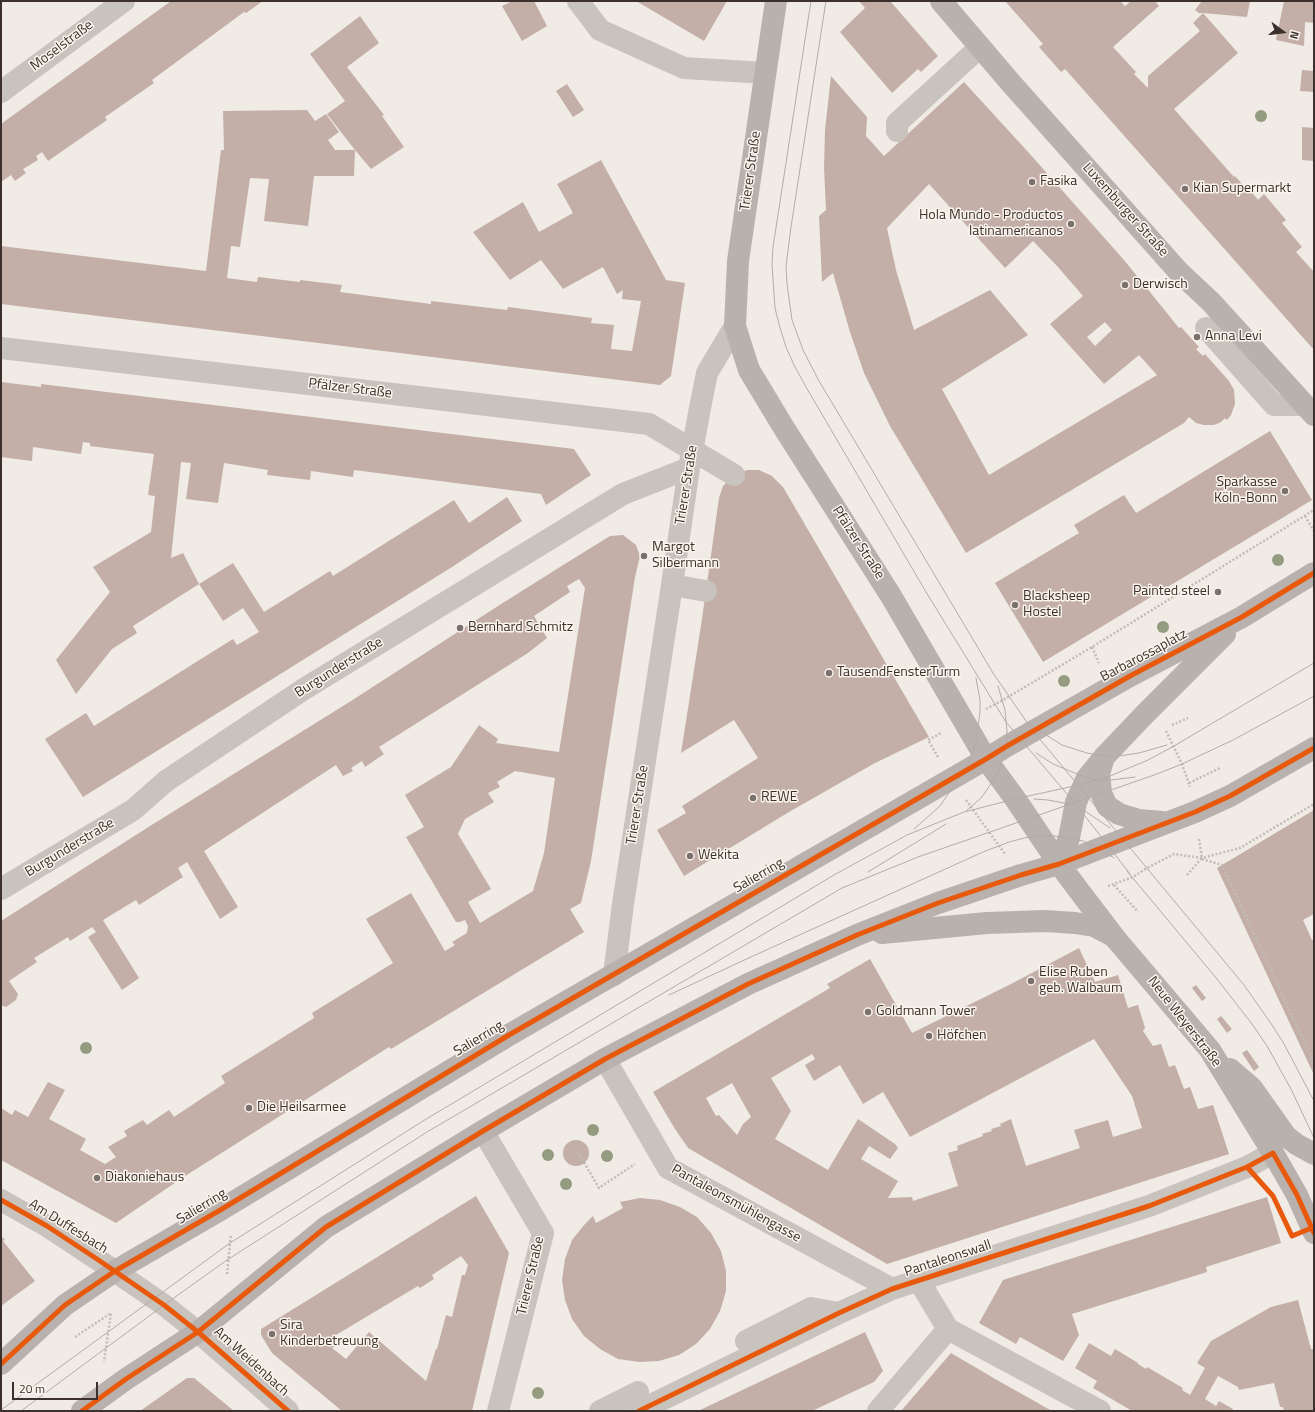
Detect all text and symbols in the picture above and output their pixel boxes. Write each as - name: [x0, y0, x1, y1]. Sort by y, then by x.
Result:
- north arrow: [1263, 12, 1303, 52]
- street label: Moselstraße: [27, 17, 97, 75]
- text: N: [1286, 29, 1303, 41]
- street label: Trierer Straße: [737, 130, 765, 212]
- street label: Luxemburger Straße: [1079, 160, 1171, 260]
- place label: Fasika: [1040, 174, 1077, 190]
- marker: Fasika: [1027, 177, 1037, 187]
- place label: Kian Supermarkt: [1193, 181, 1291, 197]
- marker: Kian Supermarkt: [1180, 184, 1190, 194]
- place label: Hola Mundo - Productos latinamericanos: [919, 208, 1063, 240]
- marker: Hola Mundo - Productos latinamericanos: [1066, 219, 1076, 229]
- place label: Derwisch: [1133, 277, 1188, 293]
- marker: Derwisch: [1120, 280, 1130, 290]
- place label: Anna Levi: [1205, 329, 1262, 345]
- marker: Anna Levi: [1192, 332, 1202, 342]
- street label: Pfälzer Straße: [307, 376, 393, 402]
- street label: Trierer Straße: [672, 444, 702, 526]
- place label: Sparkasse Köln-Bonn: [1214, 475, 1277, 508]
- marker: Sparkasse Köln-Bonn: [1280, 486, 1290, 496]
- street label: Pfälzer Straße: [828, 503, 888, 583]
- place label: Margot Silbermann: [652, 540, 719, 572]
- marker: Margot Silbermann: [639, 551, 649, 561]
- place label: Painted steel: [1133, 584, 1210, 600]
- marker: Painted steel: [1213, 587, 1223, 597]
- place label: Blacksheep Hostel: [1023, 589, 1090, 622]
- marker: Blacksheep Hostel: [1010, 600, 1020, 610]
- place label: Bernhard Schmitz: [468, 620, 573, 636]
- marker: Bernhard Schmitz: [455, 623, 465, 633]
- street label: Barbarossaplatz: [1098, 626, 1190, 686]
- street label: Burgunderstraße: [292, 634, 386, 702]
- place label: TausendFensterTurm: [837, 665, 960, 681]
- marker: TausendFensterTurm: [824, 668, 834, 678]
- street label: Trierer Straße: [623, 764, 653, 846]
- place label: REWE: [761, 790, 798, 806]
- marker: REWE: [748, 793, 758, 803]
- street label: Burgunderstraße: [23, 815, 117, 881]
- place label: Wekita: [698, 848, 739, 864]
- marker: Wekita: [685, 851, 695, 861]
- street label: Salierring: [731, 855, 787, 897]
- place label: Elise Ruben geb. Walbaum: [1039, 965, 1123, 998]
- street label: Neue Weyerstraße: [1144, 973, 1224, 1071]
- marker: Elise Ruben geb. Walbaum: [1026, 976, 1036, 986]
- place label: Goldmann Tower: [876, 1004, 975, 1020]
- marker: Goldmann Tower: [863, 1007, 873, 1017]
- street label: Salierring: [451, 1018, 507, 1060]
- place label: Höfchen: [937, 1028, 986, 1044]
- marker: Höfchen: [924, 1031, 934, 1041]
- place label: Die Heilsarmee: [257, 1100, 346, 1116]
- marker: Die Heilsarmee: [244, 1103, 254, 1113]
- street label: Pantaleonsmühlengasse: [668, 1161, 804, 1247]
- place label: Diakoniehaus: [105, 1170, 184, 1186]
- marker: Diakoniehaus: [92, 1173, 102, 1183]
- street label: Salierring: [174, 1186, 230, 1228]
- street label: Am Duffesbach: [25, 1196, 111, 1258]
- street label: Trierer Straße: [514, 1235, 548, 1317]
- street label: Pantaleonswall: [902, 1237, 994, 1281]
- place label: Sira Kinderbetreuung: [280, 1318, 379, 1350]
- street label: Am Weidenbach: [210, 1324, 292, 1400]
- marker: Sira Kinderbetreuung: [267, 1329, 277, 1339]
- scale bar: [14, 1374, 100, 1400]
- text: 20 m: [19, 1379, 45, 1398]

